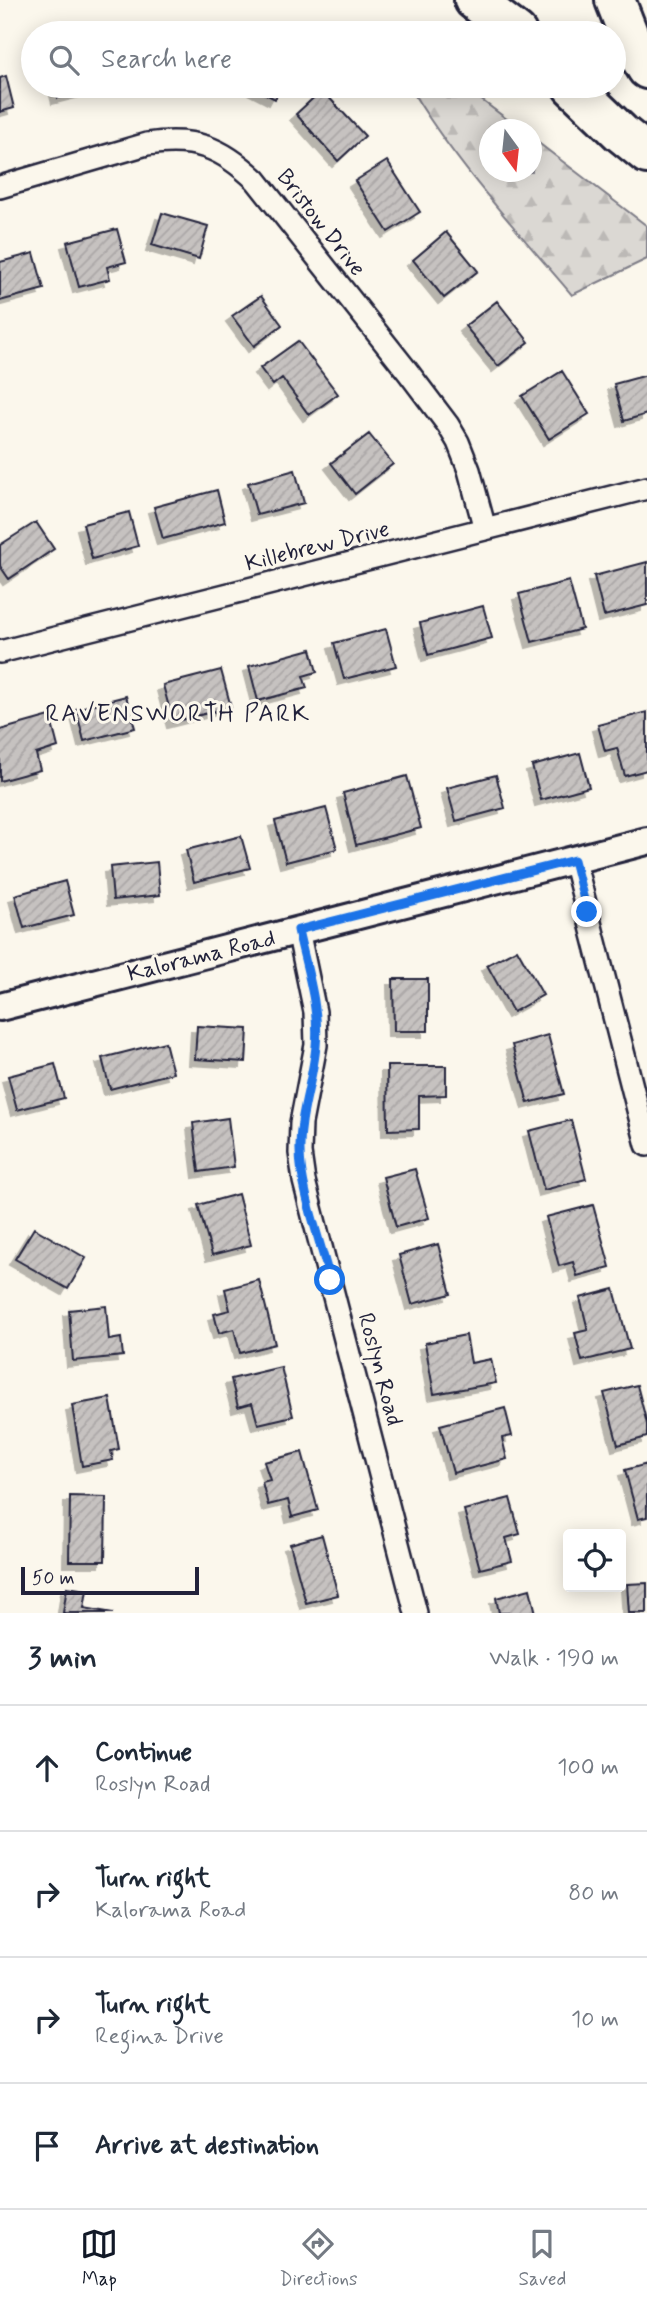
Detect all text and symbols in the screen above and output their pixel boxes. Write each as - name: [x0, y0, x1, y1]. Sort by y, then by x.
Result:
- search box: [21, 21, 626, 98]
- icon: search: [45, 41, 83, 79]
- text: Search here: [101, 43, 232, 77]
- north arrow: [479, 119, 542, 182]
- street label: Bristow Drive: [269, 163, 372, 283]
- street label: Killebrew Drive: [242, 514, 393, 579]
- district label: RAVENSWORTH PARK: [45, 699, 311, 730]
- route end: [571, 896, 602, 927]
- street label: Kalorama Road: [124, 924, 279, 990]
- route start: [314, 1264, 345, 1295]
- street label: Roslyn Road: [350, 1310, 409, 1429]
- map controls: [563, 1529, 626, 1592]
- button: locate: [563, 1529, 626, 1592]
- scale bar: [21, 1564, 200, 1596]
- text: 50 m: [32, 1566, 75, 1591]
- text: 3 min: [28, 1639, 97, 1678]
- text: Walk · 190 m: [489, 1644, 619, 1674]
- text: Continue: [95, 1736, 192, 1770]
- icon: ahead: [28, 1749, 66, 1787]
- text: 100 m: [557, 1753, 619, 1783]
- text: Roslyn Road: [95, 1770, 211, 1800]
- text: Turn right: [95, 1862, 211, 1896]
- icon: right: [28, 1875, 66, 1913]
- text: 80 m: [568, 1879, 619, 1909]
- text: Kalorama Road: [95, 1896, 246, 1926]
- text: Turn right: [95, 1988, 211, 2022]
- icon: right: [28, 2001, 66, 2039]
- text: 10 m: [571, 2005, 619, 2035]
- text: Regina Drive: [95, 2022, 224, 2052]
- icon: arrive: [28, 2127, 66, 2165]
- text: Arrive at destination: [95, 2129, 319, 2163]
- tab: Map: [80, 2225, 118, 2292]
- tab: Directions: [279, 2225, 358, 2292]
- tab: Saved: [518, 2225, 566, 2292]

